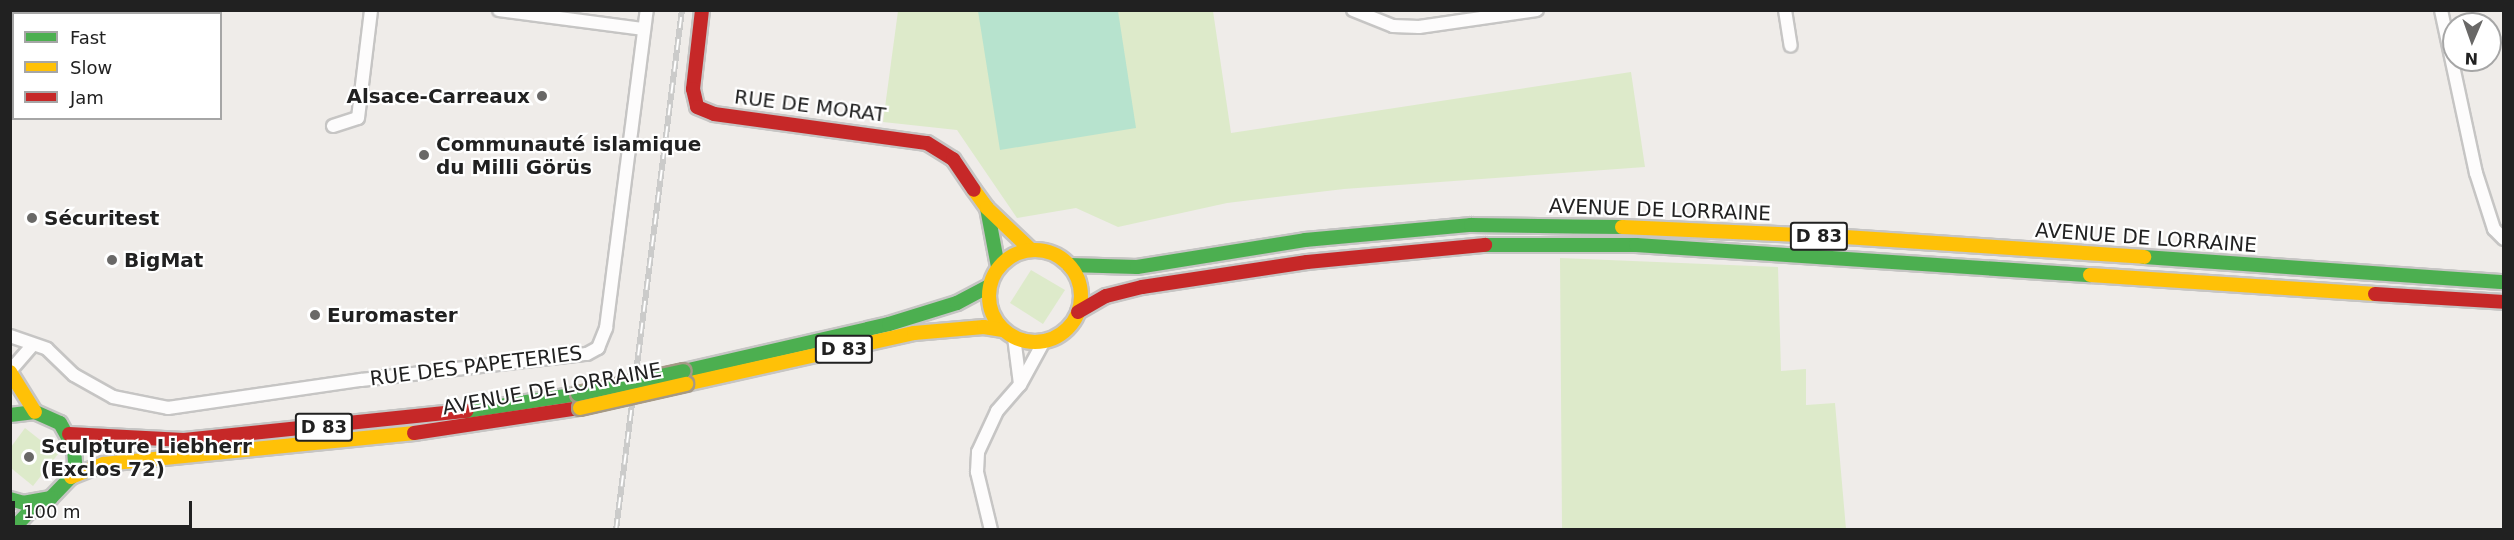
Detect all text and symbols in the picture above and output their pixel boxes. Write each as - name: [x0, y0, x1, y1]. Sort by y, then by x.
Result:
- legend: [12, 12, 222, 120]
- north arrow: [2442, 12, 2502, 72]
- text: Fast: [70, 27, 106, 48]
- text: N: [2464, 49, 2478, 68]
- text: Slow: [70, 57, 112, 78]
- place label: Alsace-Carreaux: [346, 84, 530, 108]
- street label: RUE DE MORAT: [733, 85, 887, 127]
- text: Jam: [70, 87, 104, 108]
- marker: Alsace-Carreaux: [535, 89, 549, 103]
- place label: Communauté islamique du Milli Görüs: [436, 132, 701, 179]
- marker: Communauté islamique du Milli Görüs: [417, 148, 431, 162]
- street label: AVENUE DE LORRAINE: [1549, 194, 1771, 226]
- place label: Sécuritest: [44, 206, 159, 230]
- marker: Sécuritest: [25, 211, 39, 225]
- street label: AVENUE DE LORRAINE: [2034, 218, 2258, 258]
- road number: D 83: [1789, 221, 1849, 251]
- place label: BigMat: [124, 248, 203, 272]
- marker: BigMat: [105, 253, 119, 267]
- place label: Euromaster: [327, 303, 458, 327]
- marker: Euromaster: [308, 308, 322, 322]
- road number: D 83: [814, 334, 874, 364]
- street label: RUE DES PAPETERIES: [368, 341, 584, 391]
- street label: AVENUE DE LORRAINE: [441, 358, 663, 420]
- road number: D 83: [294, 412, 354, 442]
- place label: Sculpture Liebherr (Exclos 72): [41, 434, 252, 481]
- marker: Sculpture Liebherr (Exclos 72): [22, 450, 36, 464]
- scale bar: [15, 489, 195, 527]
- text: 100 m: [23, 501, 81, 522]

